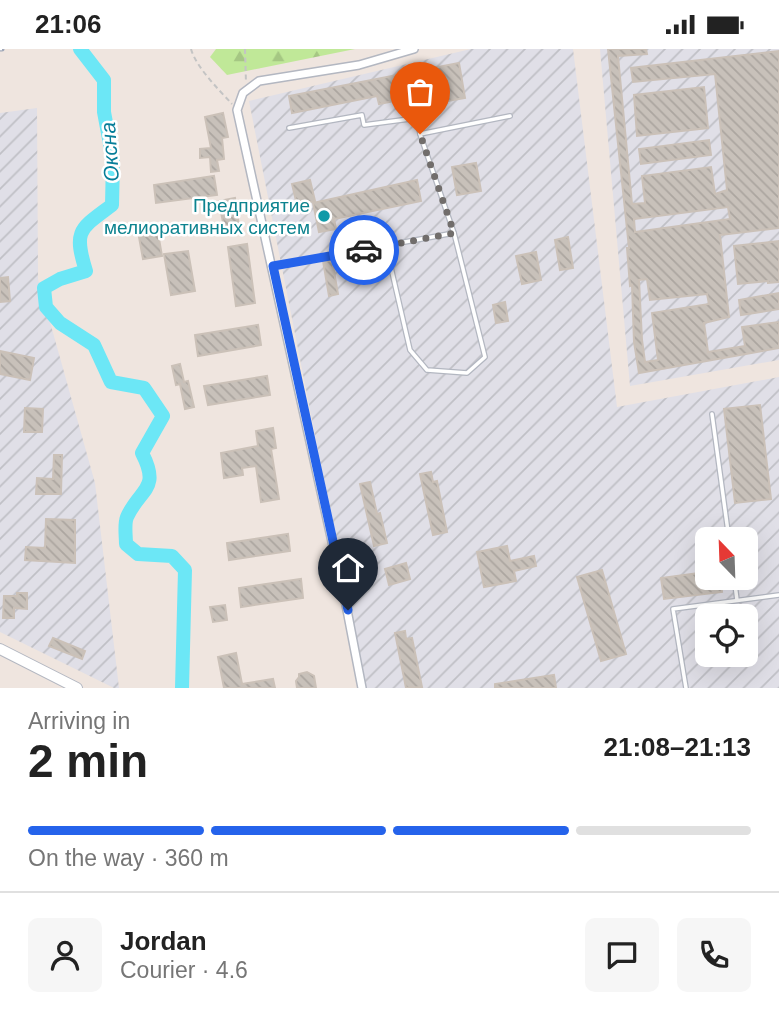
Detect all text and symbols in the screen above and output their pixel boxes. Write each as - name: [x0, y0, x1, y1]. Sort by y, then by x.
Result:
- text: 21:06: [35, 9, 102, 39]
- pin: [390, 62, 450, 134]
- icon: bag: [401, 73, 439, 111]
- water label: Оксна: [96, 121, 123, 183]
- place label: Предприятие мелиоративных систем: [104, 195, 310, 238]
- marker: Предприятие мелиоративных систем: [316, 208, 332, 224]
- courier: [329, 215, 399, 285]
- icon: car: [345, 231, 383, 269]
- north arrow: [695, 527, 758, 590]
- map controls: [695, 527, 758, 667]
- pin: [318, 538, 378, 610]
- icon: home: [329, 549, 367, 587]
- button: locate: [695, 604, 758, 667]
- text: Arriving in: [28, 708, 130, 734]
- text: 21:08–21:13: [604, 732, 751, 762]
- text: 2 min: [28, 735, 148, 787]
- text: On the way · 360 m: [28, 845, 229, 871]
- button: person: [28, 918, 102, 992]
- button: chat: [585, 918, 659, 992]
- button: phone: [677, 918, 751, 992]
- text: Jordan: [120, 926, 207, 956]
- text: Courier · 4.6: [120, 957, 248, 983]

